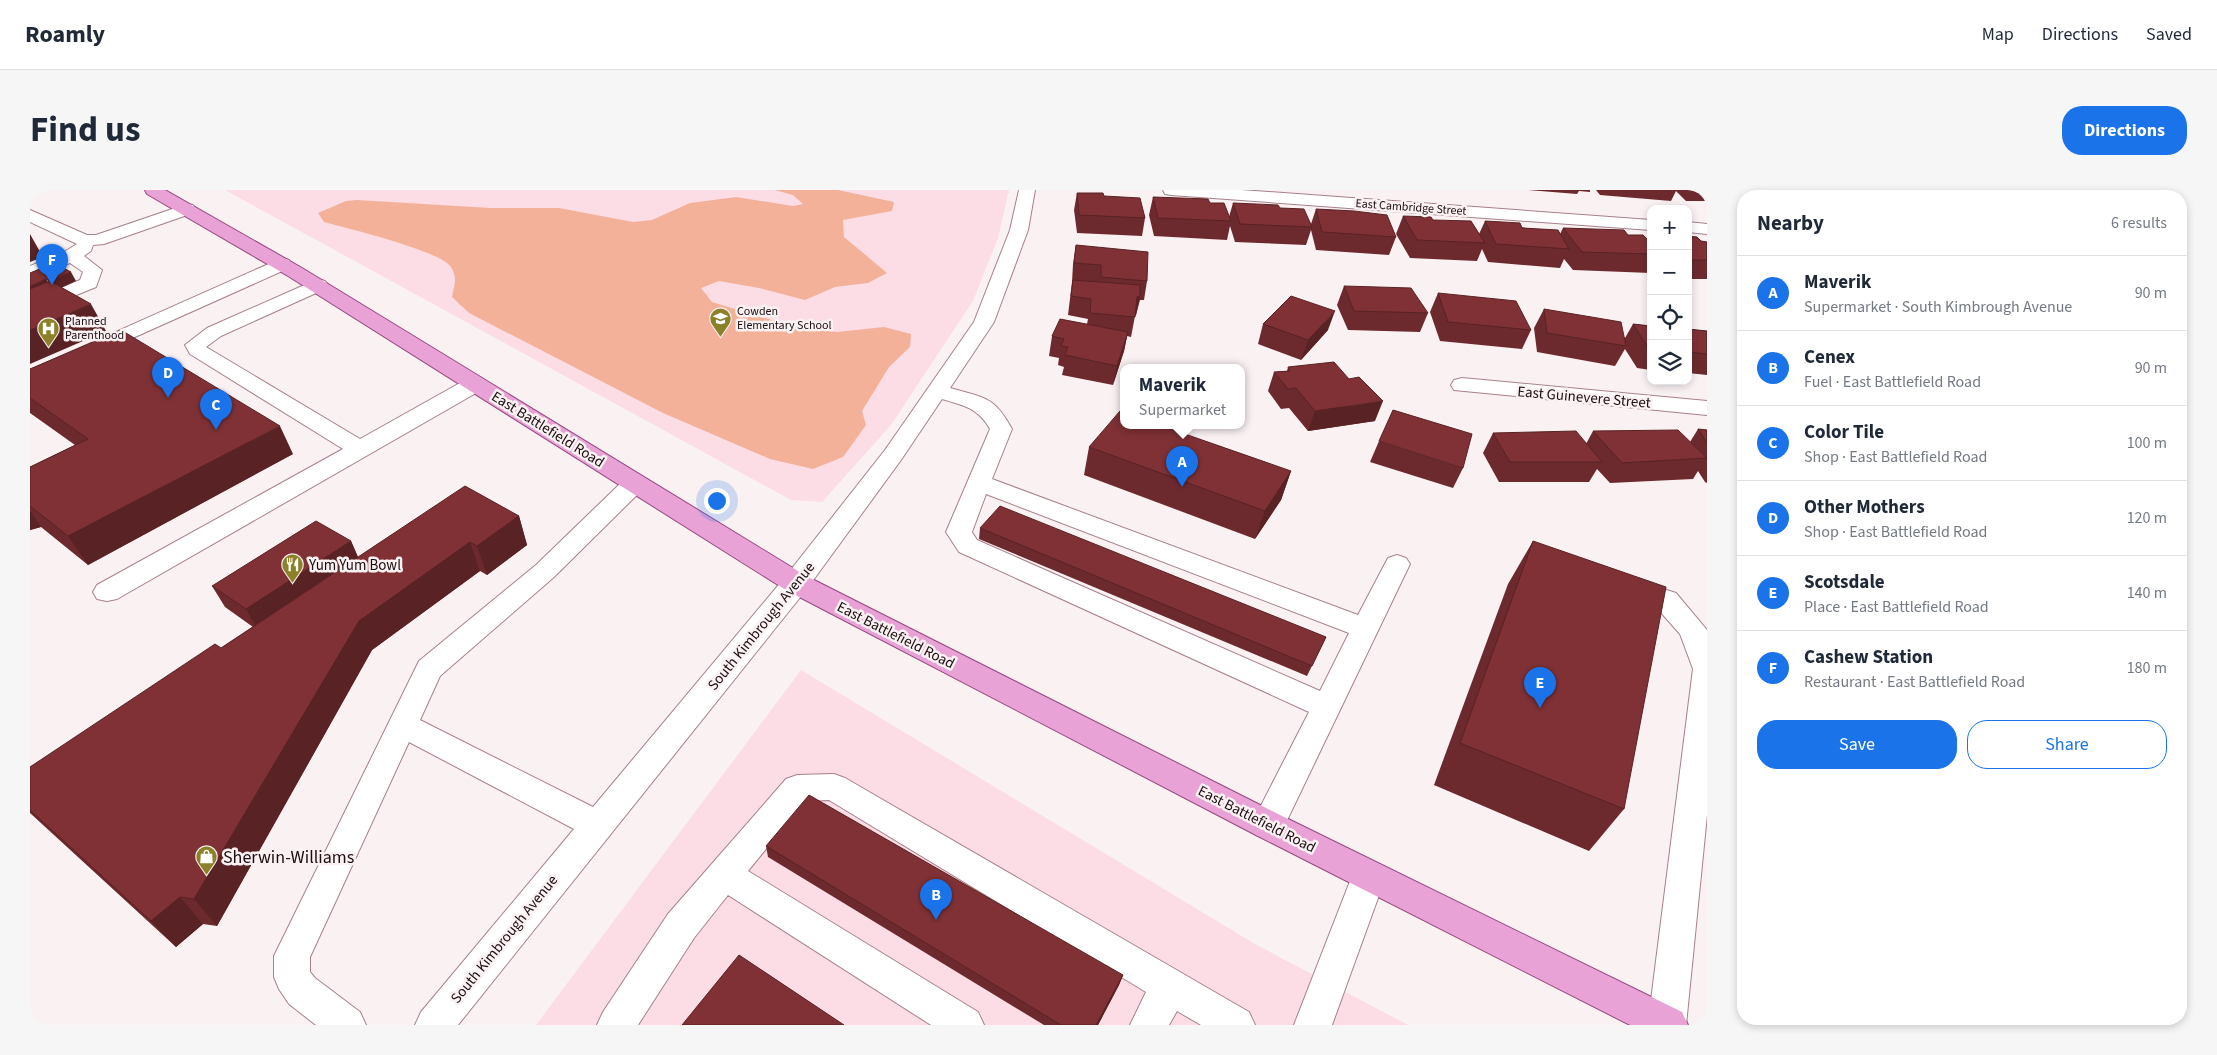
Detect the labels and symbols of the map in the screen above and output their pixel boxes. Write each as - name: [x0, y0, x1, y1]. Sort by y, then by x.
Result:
- street label: East Cambridge Street: [1355, 195, 1467, 220]
- pin: F: [36, 244, 68, 285]
- place label: Cowden Elementary School: [737, 303, 832, 334]
- school or university icon: Cowden Elementary School: [709, 306, 733, 337]
- place label: Planned Parenthood: [65, 313, 124, 344]
- hospital icon: Planned Parenthood: [37, 316, 61, 347]
- pin: D: [152, 357, 184, 398]
- street label: East Guinevere Street: [1516, 381, 1652, 414]
- street label: East Battlefield Road: [487, 386, 608, 473]
- pin: C: [200, 389, 232, 430]
- pin: A: [1166, 446, 1198, 487]
- your location: [704, 488, 730, 514]
- restaurant icon: Yum Yum Bowl: [281, 553, 305, 584]
- place label: Yum Yum Bowl: [308, 555, 401, 576]
- street label: South Kimbrough Avenue: [703, 558, 820, 695]
- street label: East Battlefield Road: [833, 597, 958, 674]
- pin: E: [1524, 667, 1556, 708]
- street label: East Battlefield Road: [1194, 781, 1319, 858]
- shop icon: Sherwin-Williams: [195, 845, 219, 876]
- place label: Sherwin-Williams: [223, 845, 354, 870]
- street label: South Kimbrough Avenue: [446, 871, 563, 1008]
- pin: B: [920, 879, 952, 920]

